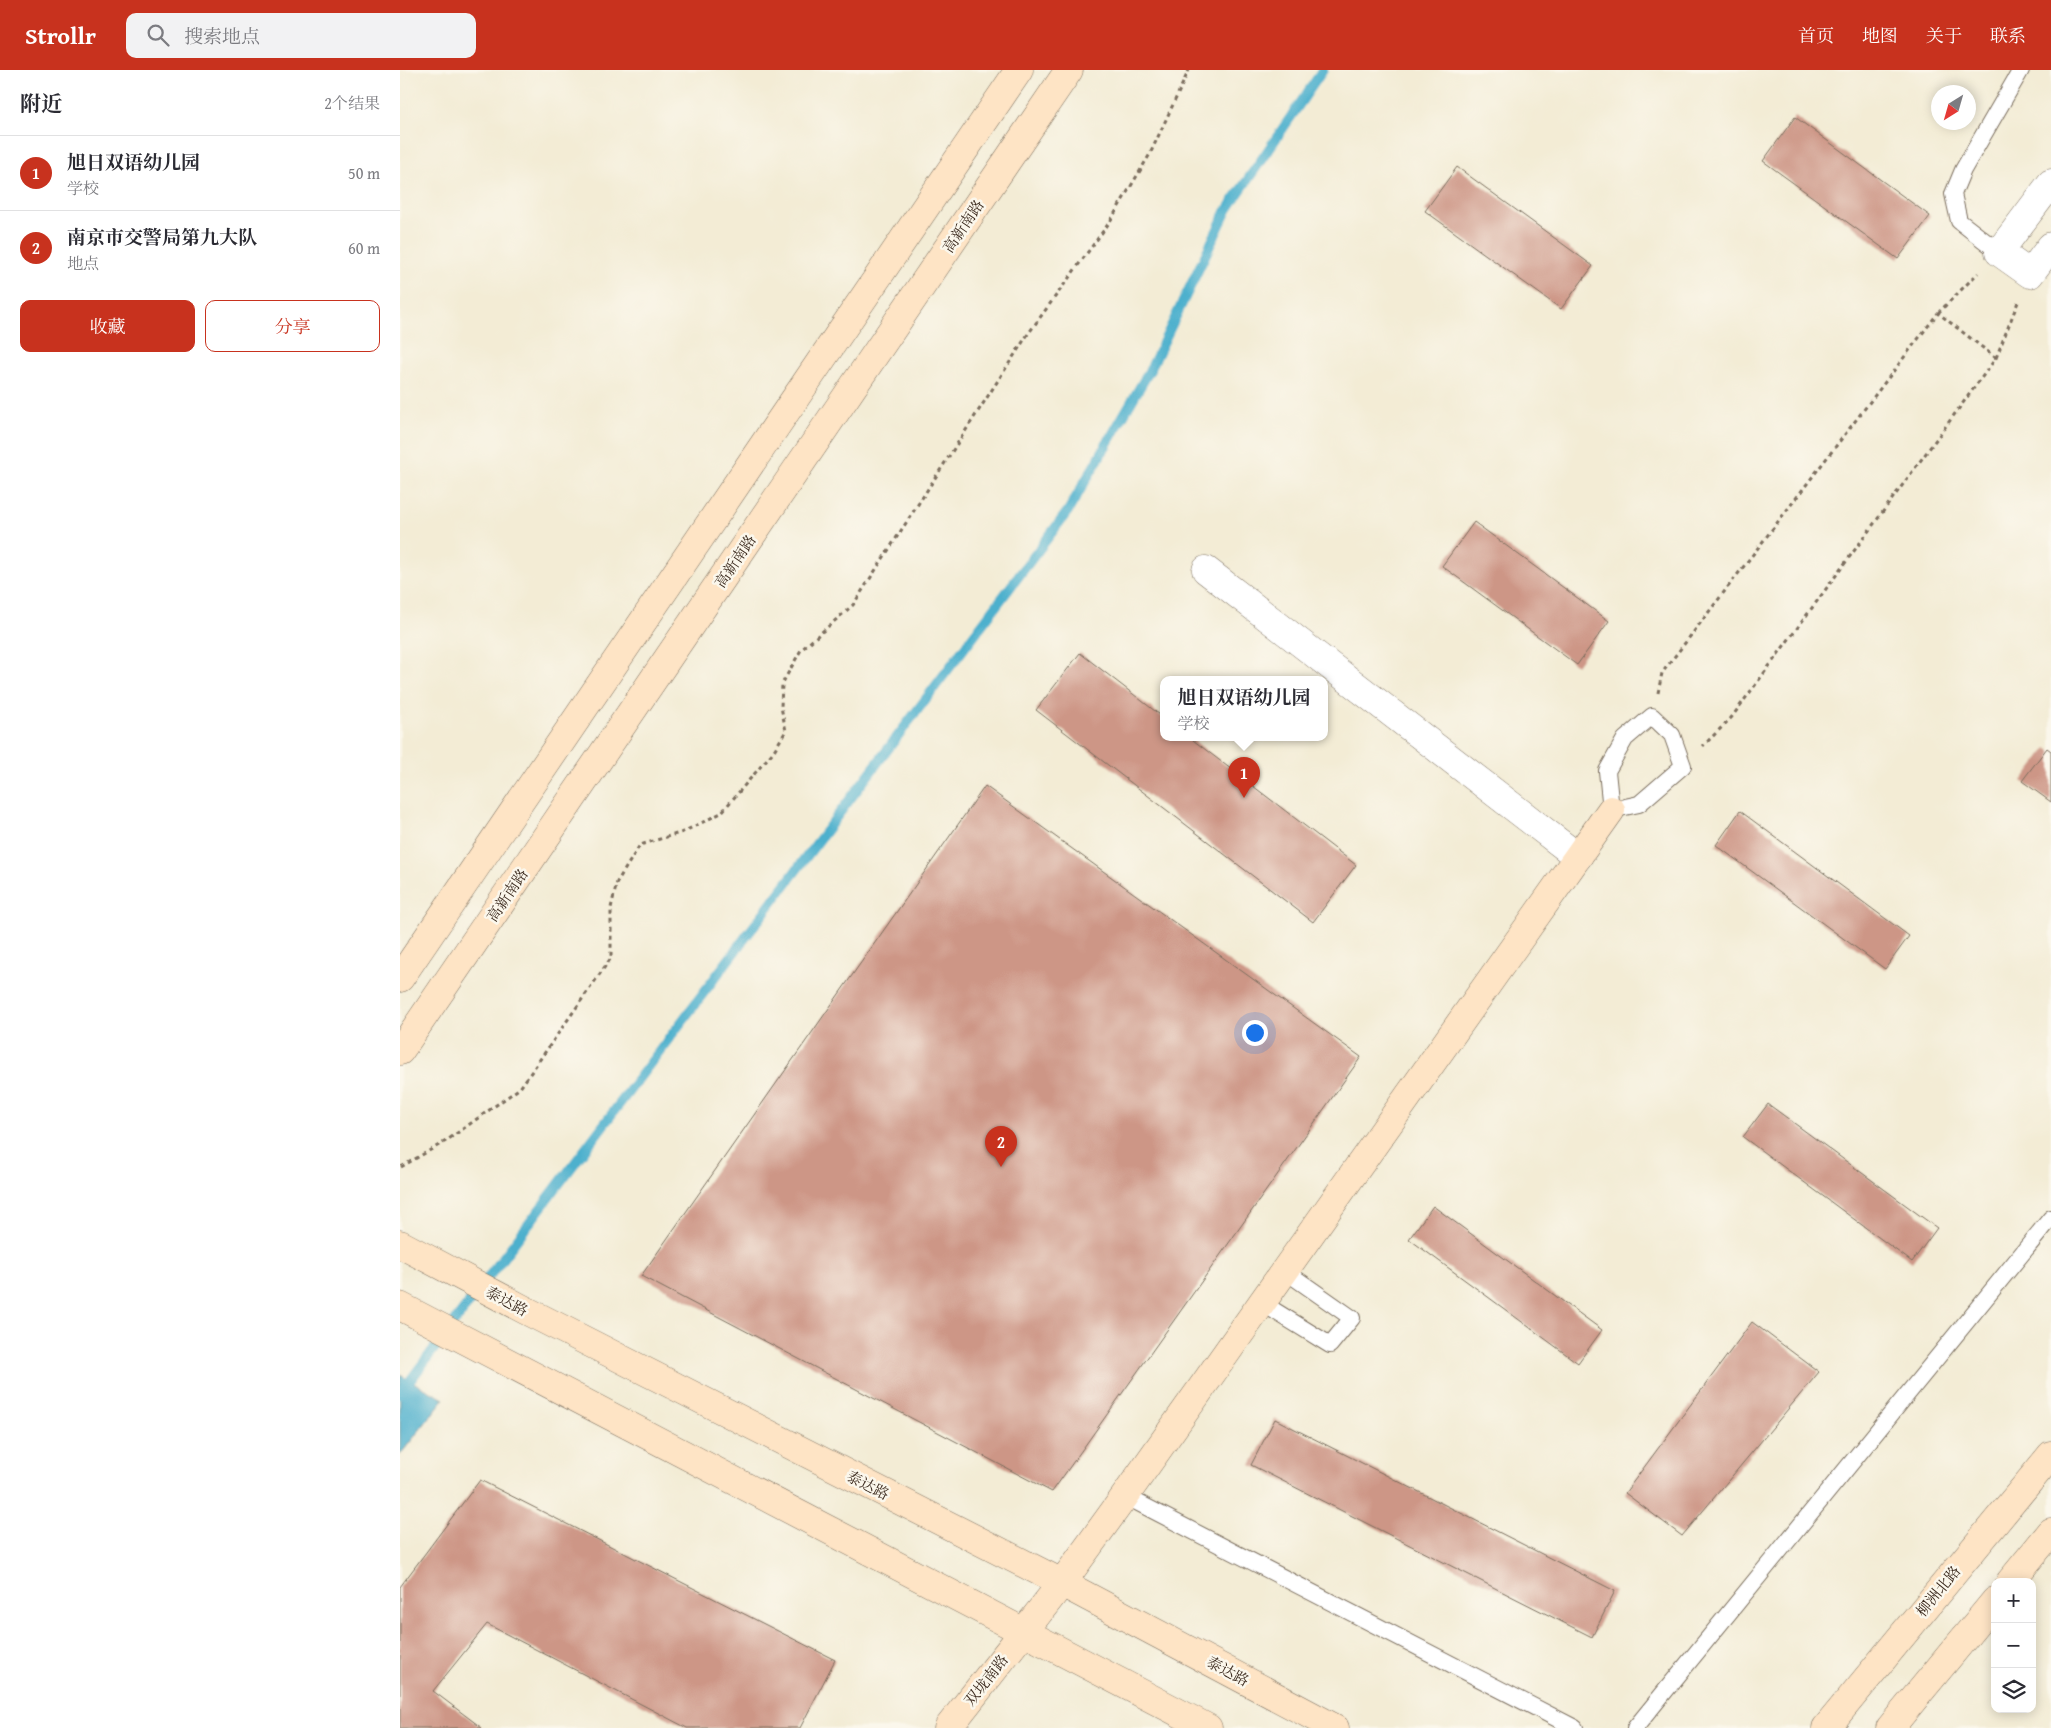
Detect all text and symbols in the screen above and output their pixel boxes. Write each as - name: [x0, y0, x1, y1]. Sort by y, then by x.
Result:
- search box: [126, 13, 476, 58]
- text: Strollr: [25, 18, 96, 53]
- icon: search: [144, 21, 172, 49]
- text: 搜索地点: [184, 22, 260, 50]
- text: 首页: [1798, 22, 1834, 49]
- text: 地图: [1862, 22, 1898, 49]
- text: 关于: [1926, 22, 1962, 49]
- text: 联系: [1990, 22, 2026, 49]
- north arrow: [1931, 85, 1976, 130]
- text: 附近: [20, 88, 62, 119]
- text: 2个结果: [324, 91, 380, 115]
- text: 旭日双语幼儿园: [67, 148, 200, 176]
- text: 1: [32, 161, 40, 185]
- text: 50 m: [348, 161, 380, 185]
- text: 学校: [67, 176, 99, 200]
- street label: 高新南路: [938, 195, 988, 257]
- text: 南京市交警局第九大队: [67, 223, 257, 251]
- text: 2: [32, 236, 40, 260]
- text: 60 m: [348, 236, 380, 260]
- text: 地点: [67, 251, 99, 275]
- button: 收藏: [20, 300, 195, 352]
- button: 分享: [205, 300, 380, 352]
- street label: 高新南路: [710, 530, 760, 592]
- popup: [1160, 676, 1328, 741]
- text: 旭日双语幼儿园: [1177, 683, 1311, 711]
- text: 学校: [1177, 711, 1210, 735]
- pin: 1: [1228, 757, 1260, 798]
- street label: 高新南路: [482, 864, 532, 926]
- your location: [1242, 1020, 1268, 1046]
- pin: 2: [985, 1126, 1017, 1167]
- street label: 泰达路: [482, 1281, 532, 1321]
- street label: 泰达路: [843, 1465, 893, 1505]
- street label: 柳洲北路: [1911, 1561, 1965, 1621]
- map controls: [1991, 1578, 2036, 1713]
- button: +: [1991, 1578, 2036, 1623]
- button: −: [1991, 1623, 2036, 1668]
- street label: 双垅南路: [959, 1650, 1013, 1710]
- street label: 泰达路: [1203, 1651, 1253, 1691]
- button: layers: [1991, 1668, 2036, 1713]

